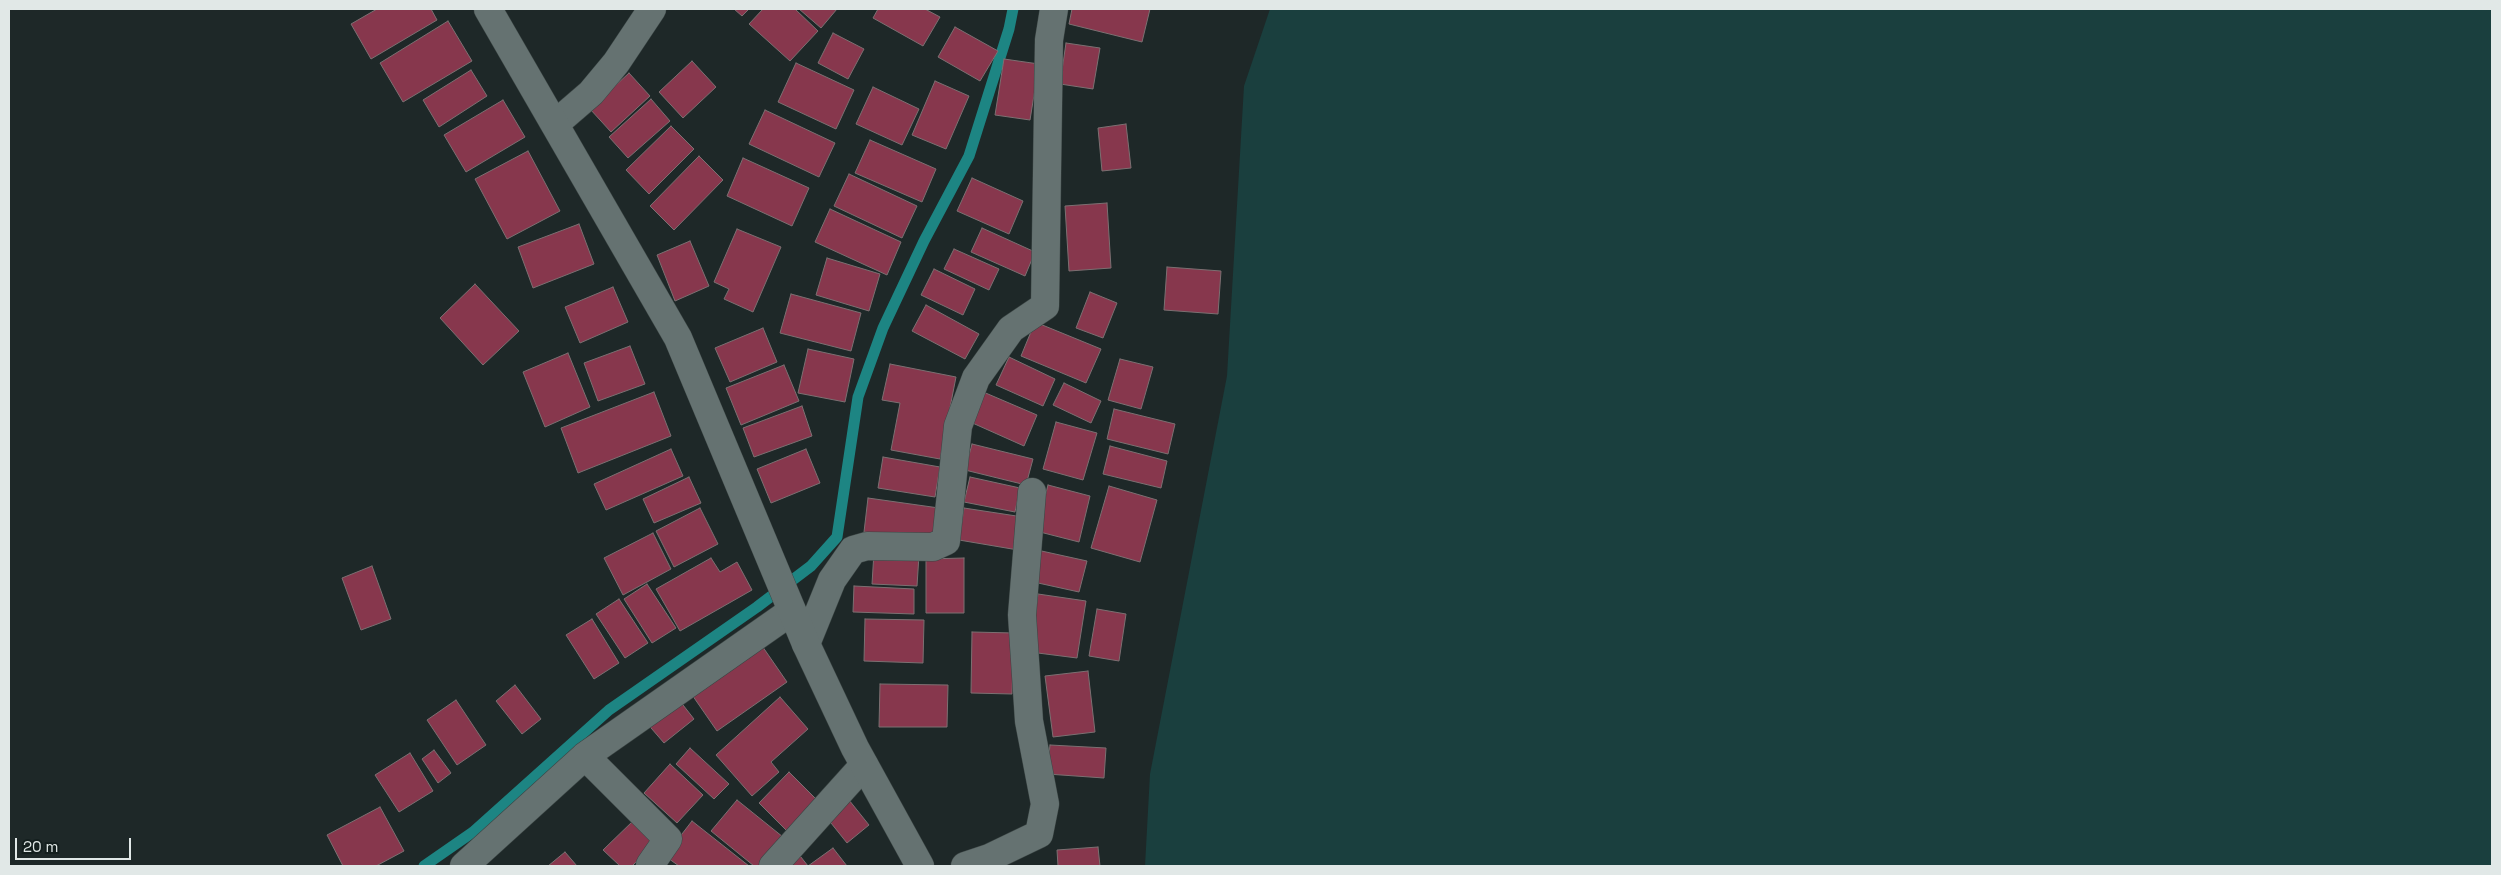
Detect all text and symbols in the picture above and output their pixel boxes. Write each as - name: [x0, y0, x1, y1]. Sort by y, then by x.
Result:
- scale bar: [18, 828, 134, 860]
- text: 20 m: [23, 837, 58, 856]

